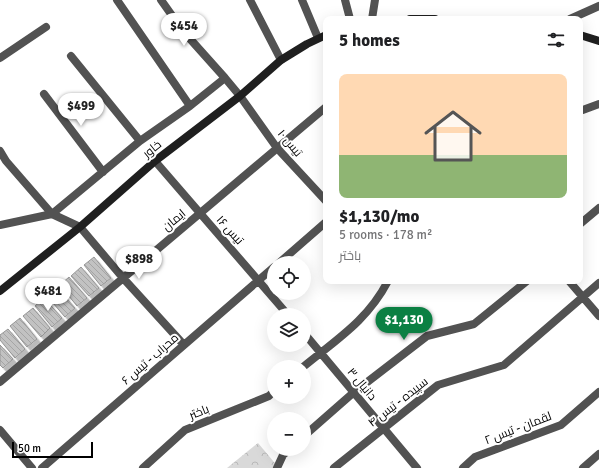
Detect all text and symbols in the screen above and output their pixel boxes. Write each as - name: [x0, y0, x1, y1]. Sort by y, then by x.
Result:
- pin: $454: [160, 13, 208, 47]
- text: $454: [170, 18, 198, 34]
- icon: filters: [545, 29, 567, 51]
- text: 5 homes: [339, 30, 400, 51]
- pin: $499: [57, 93, 105, 127]
- text: $499: [67, 98, 95, 114]
- icon: home: [417, 100, 489, 172]
- street label: تیس ۱۰: [274, 127, 306, 161]
- street label: خاور: [139, 137, 165, 162]
- street label: ایمان: [160, 206, 189, 235]
- text: $1,130/mo: [339, 206, 419, 227]
- street label: تیس ۱۶: [213, 213, 247, 248]
- text: 5 rooms · 178 m²: [339, 227, 432, 243]
- pin: $898: [115, 246, 163, 280]
- text: باختر: [339, 248, 361, 264]
- text: $898: [125, 251, 153, 267]
- map controls: [267, 256, 311, 456]
- button: locate: [267, 256, 311, 300]
- pin: $481: [24, 278, 72, 312]
- text: $481: [34, 283, 62, 299]
- pin: $1,130: [371, 307, 437, 341]
- button: layers: [267, 308, 311, 352]
- text: $1,130: [385, 312, 423, 328]
- street label: محراب - تیس ۶: [119, 330, 182, 388]
- button: +: [267, 360, 311, 404]
- street label: دانیال ۳: [344, 365, 380, 404]
- street label: سپیده - تیس ۴: [365, 374, 431, 431]
- street label: باختر: [186, 402, 212, 424]
- street label: لقمان - تیس ۲: [482, 409, 554, 448]
- button: −: [267, 412, 311, 456]
- scale bar: [12, 440, 93, 459]
- text: 50 m: [18, 442, 41, 455]

